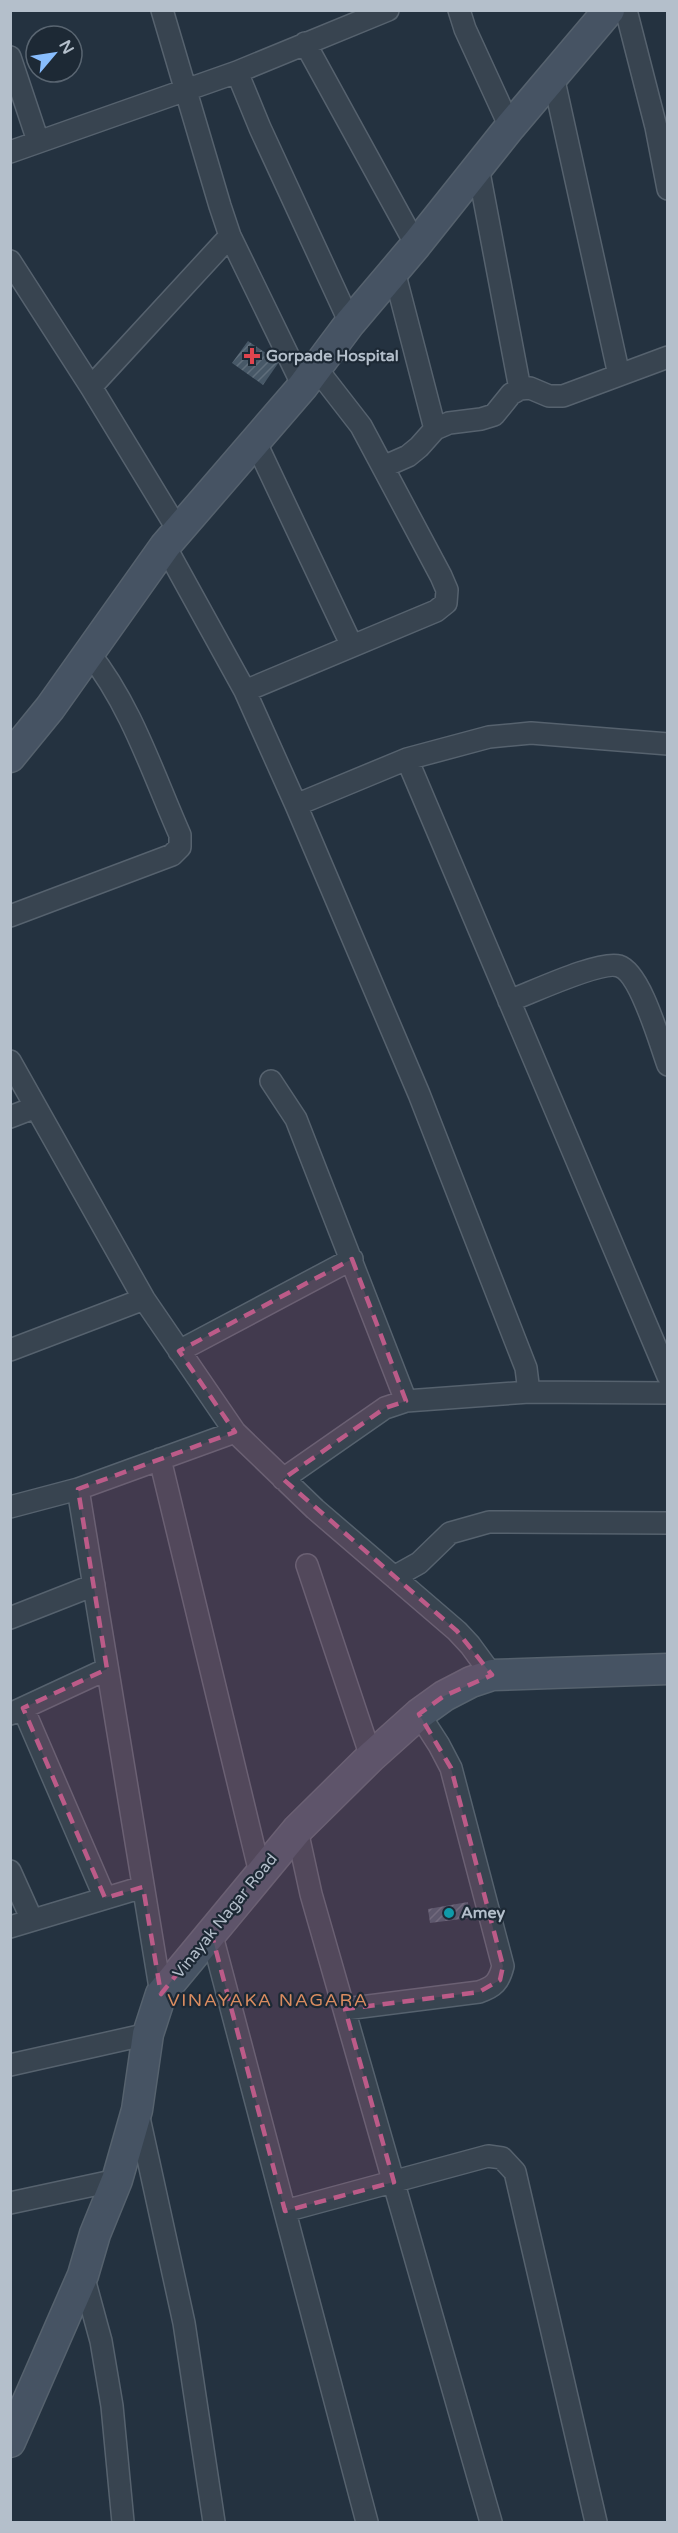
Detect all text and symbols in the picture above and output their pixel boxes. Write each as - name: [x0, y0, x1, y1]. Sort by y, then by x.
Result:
- north arrow: [24, 24, 84, 84]
- text: N: [54, 37, 78, 58]
- place label: Gorpade Hospital: [266, 346, 399, 366]
- marker: Gorpade Hospital: [243, 347, 261, 365]
- street label: Vinayak Nagar Road: [168, 1849, 282, 1983]
- place label: Amey: [461, 1903, 506, 1923]
- marker: Amey: [442, 1906, 456, 1920]
- district label: VINAYAKA NAGARA: [167, 1989, 369, 2011]

